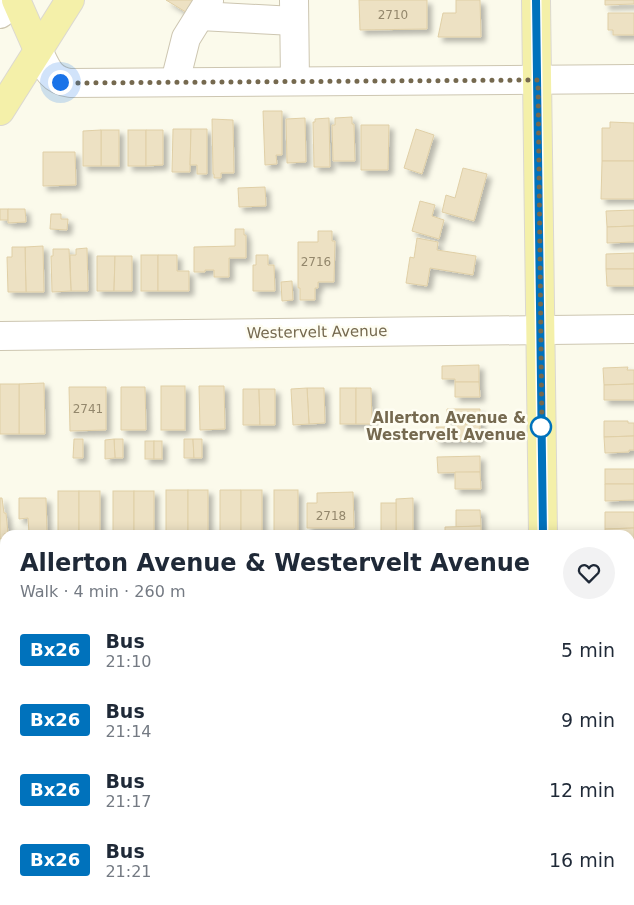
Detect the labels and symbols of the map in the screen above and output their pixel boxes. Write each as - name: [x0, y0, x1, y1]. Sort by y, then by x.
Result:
- house number: 2710: [378, 8, 408, 22]
- your location: [48, 70, 73, 95]
- house number: 2716: [301, 255, 331, 269]
- street label: Westervelt Avenue: [246, 322, 388, 342]
- house number: 2741: [73, 402, 103, 416]
- place label: Allerton Avenue & Westervelt Avenue: [366, 409, 526, 444]
- marker: Allerton Avenue & Westervelt Avenue: [530, 416, 552, 438]
- house number: 2718: [316, 509, 346, 523]

